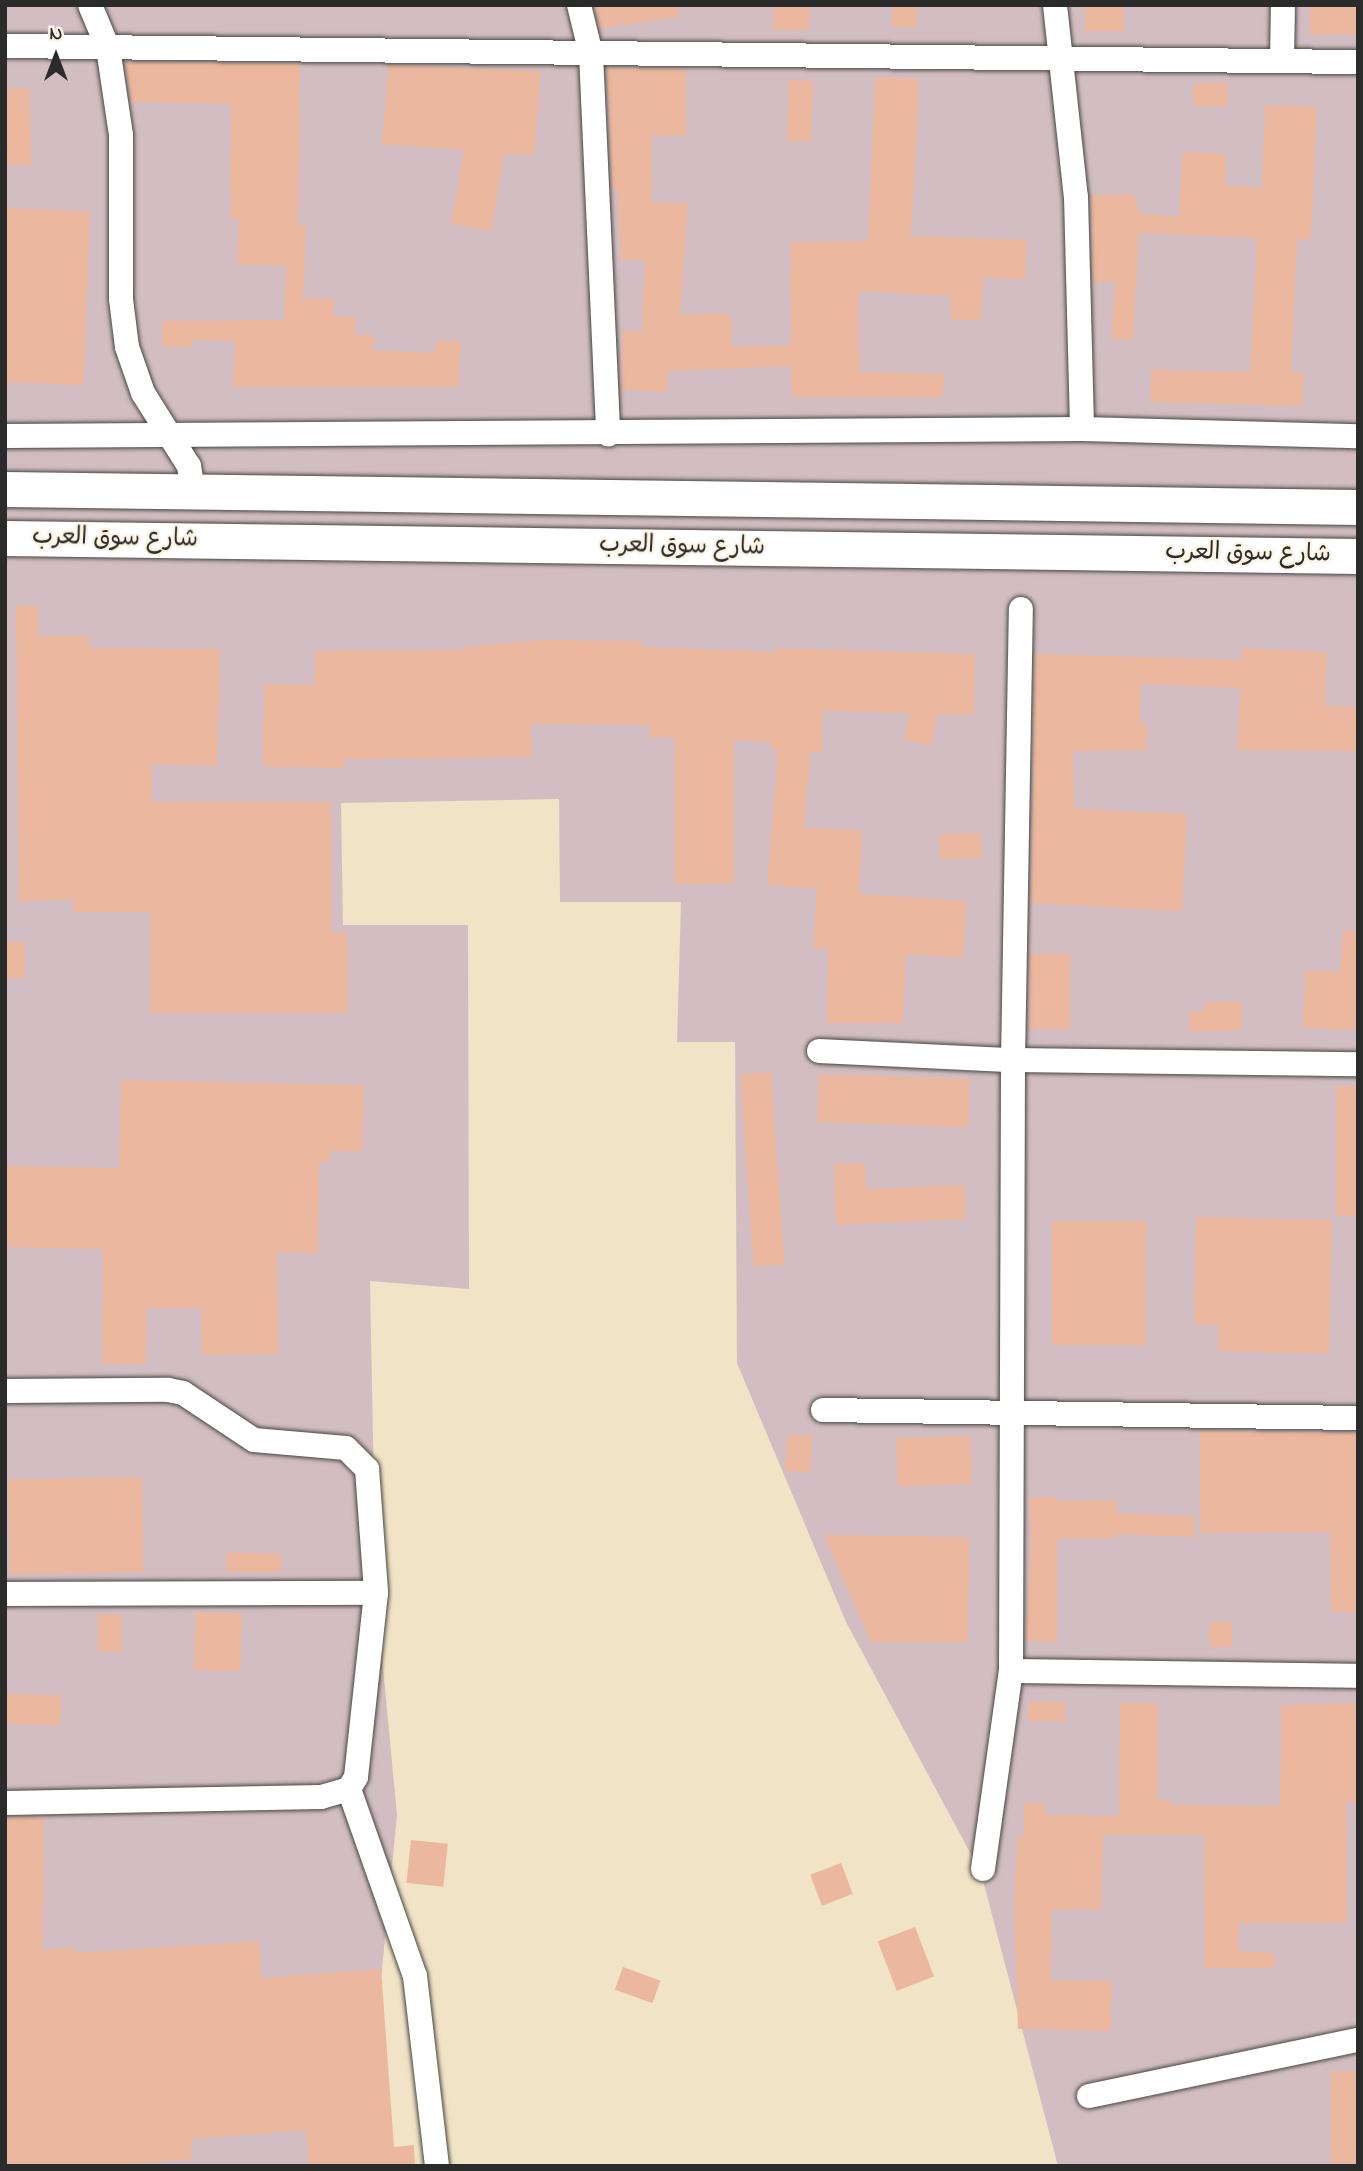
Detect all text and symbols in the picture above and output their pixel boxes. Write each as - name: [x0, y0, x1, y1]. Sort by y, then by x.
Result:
- north arrow: [21, 21, 91, 91]
- text: N: [50, 21, 62, 48]
- street label: شارع سوق العرب: [32, 523, 198, 555]
- street label: شارع سوق العرب: [599, 531, 765, 563]
- street label: شارع سوق العرب: [1165, 538, 1331, 570]

